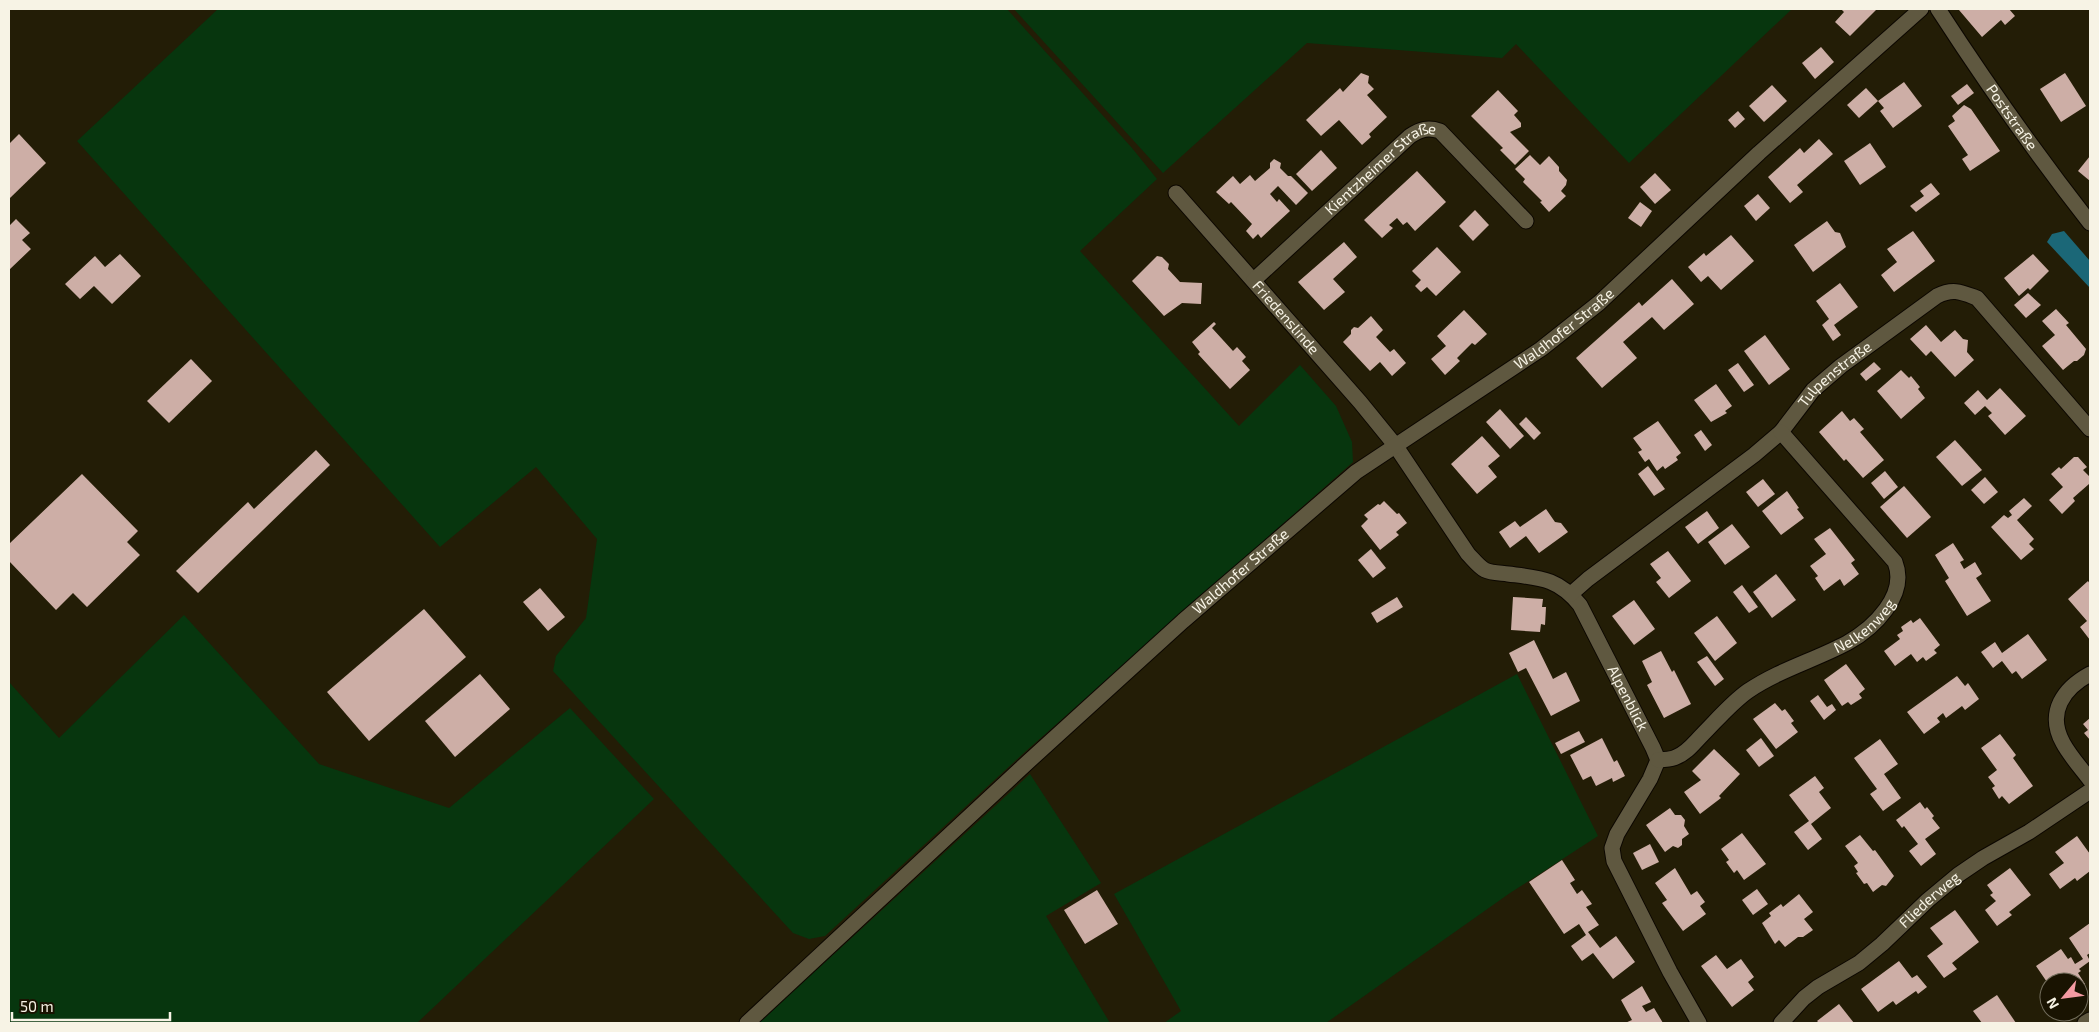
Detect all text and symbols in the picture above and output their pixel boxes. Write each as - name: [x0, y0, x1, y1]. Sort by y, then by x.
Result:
- street label: Poststraße: [1983, 80, 2042, 153]
- street label: Kientzheimer Straße: [1321, 119, 1437, 218]
- street label: Friedenslinde: [1249, 276, 1324, 358]
- street label: Waldhofer Straße: [1510, 284, 1617, 373]
- street label: Tulpenstraße: [1794, 337, 1875, 410]
- street label: Waldhofer Straße: [1188, 524, 1292, 617]
- street label: Nelkenweg: [1830, 595, 1899, 656]
- street label: Alpenblick: [1604, 662, 1653, 734]
- street label: Fliederweg: [1895, 867, 1964, 931]
- north arrow: [2039, 972, 2089, 1022]
- scale bar: [12, 990, 170, 1022]
- text: N: [2042, 995, 2062, 1012]
- text: 50 m: [20, 997, 54, 1015]

